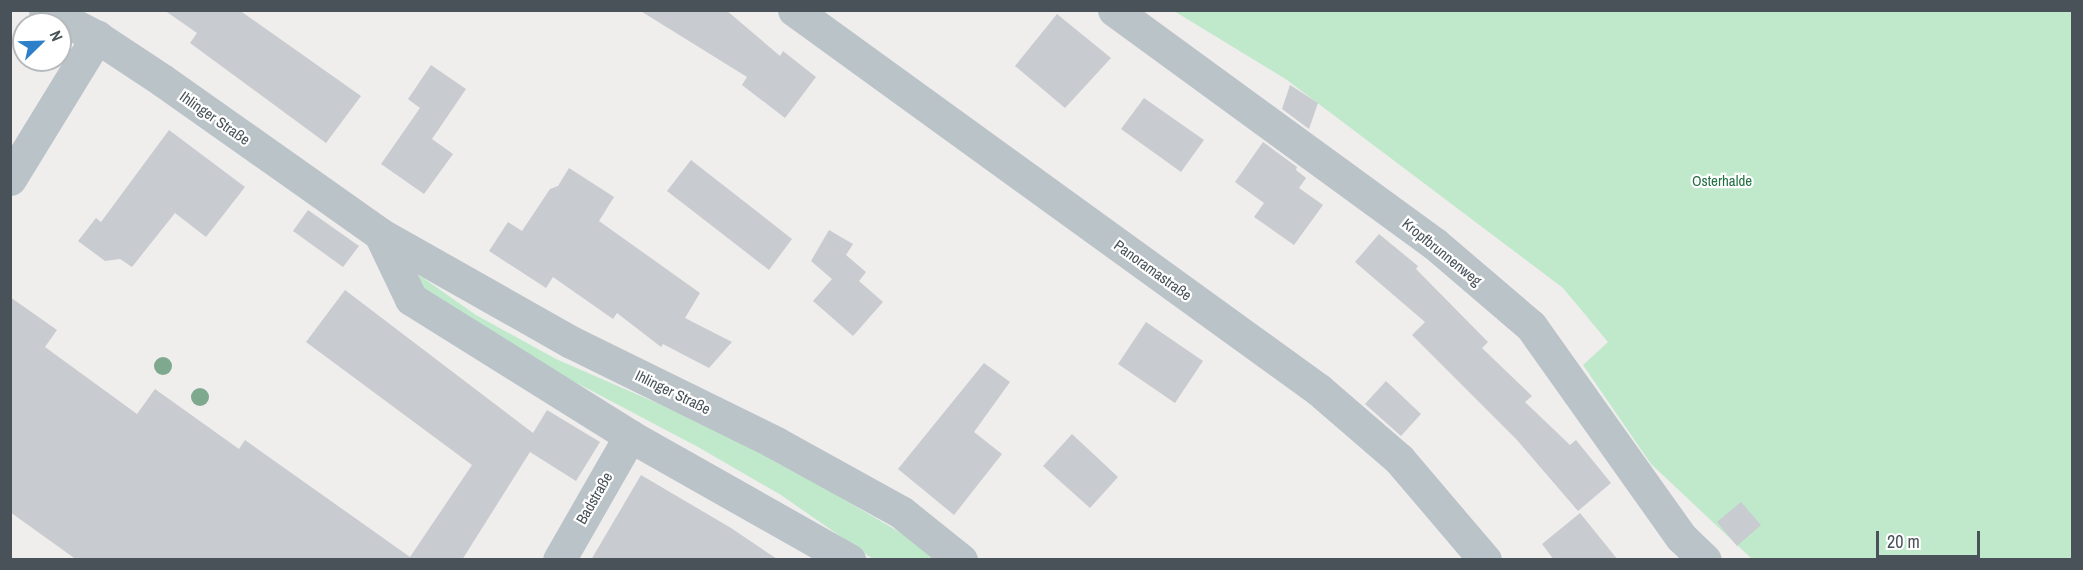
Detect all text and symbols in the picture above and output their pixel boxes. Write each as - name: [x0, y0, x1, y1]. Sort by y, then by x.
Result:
- north arrow: [12, 12, 72, 72]
- text: N: [45, 27, 69, 44]
- street label: Ihlinger Straße: [177, 87, 253, 149]
- park label: Osterhalde: [1692, 172, 1752, 190]
- street label: Kropfbrunnenweg: [1399, 214, 1485, 290]
- street label: Panoramastraße: [1111, 236, 1195, 304]
- street label: Ihlinger Straße: [632, 366, 714, 418]
- street label: Badstraße: [572, 469, 616, 527]
- scale bar: [1879, 519, 1982, 557]
- text: 20 m: [1887, 529, 1920, 554]

